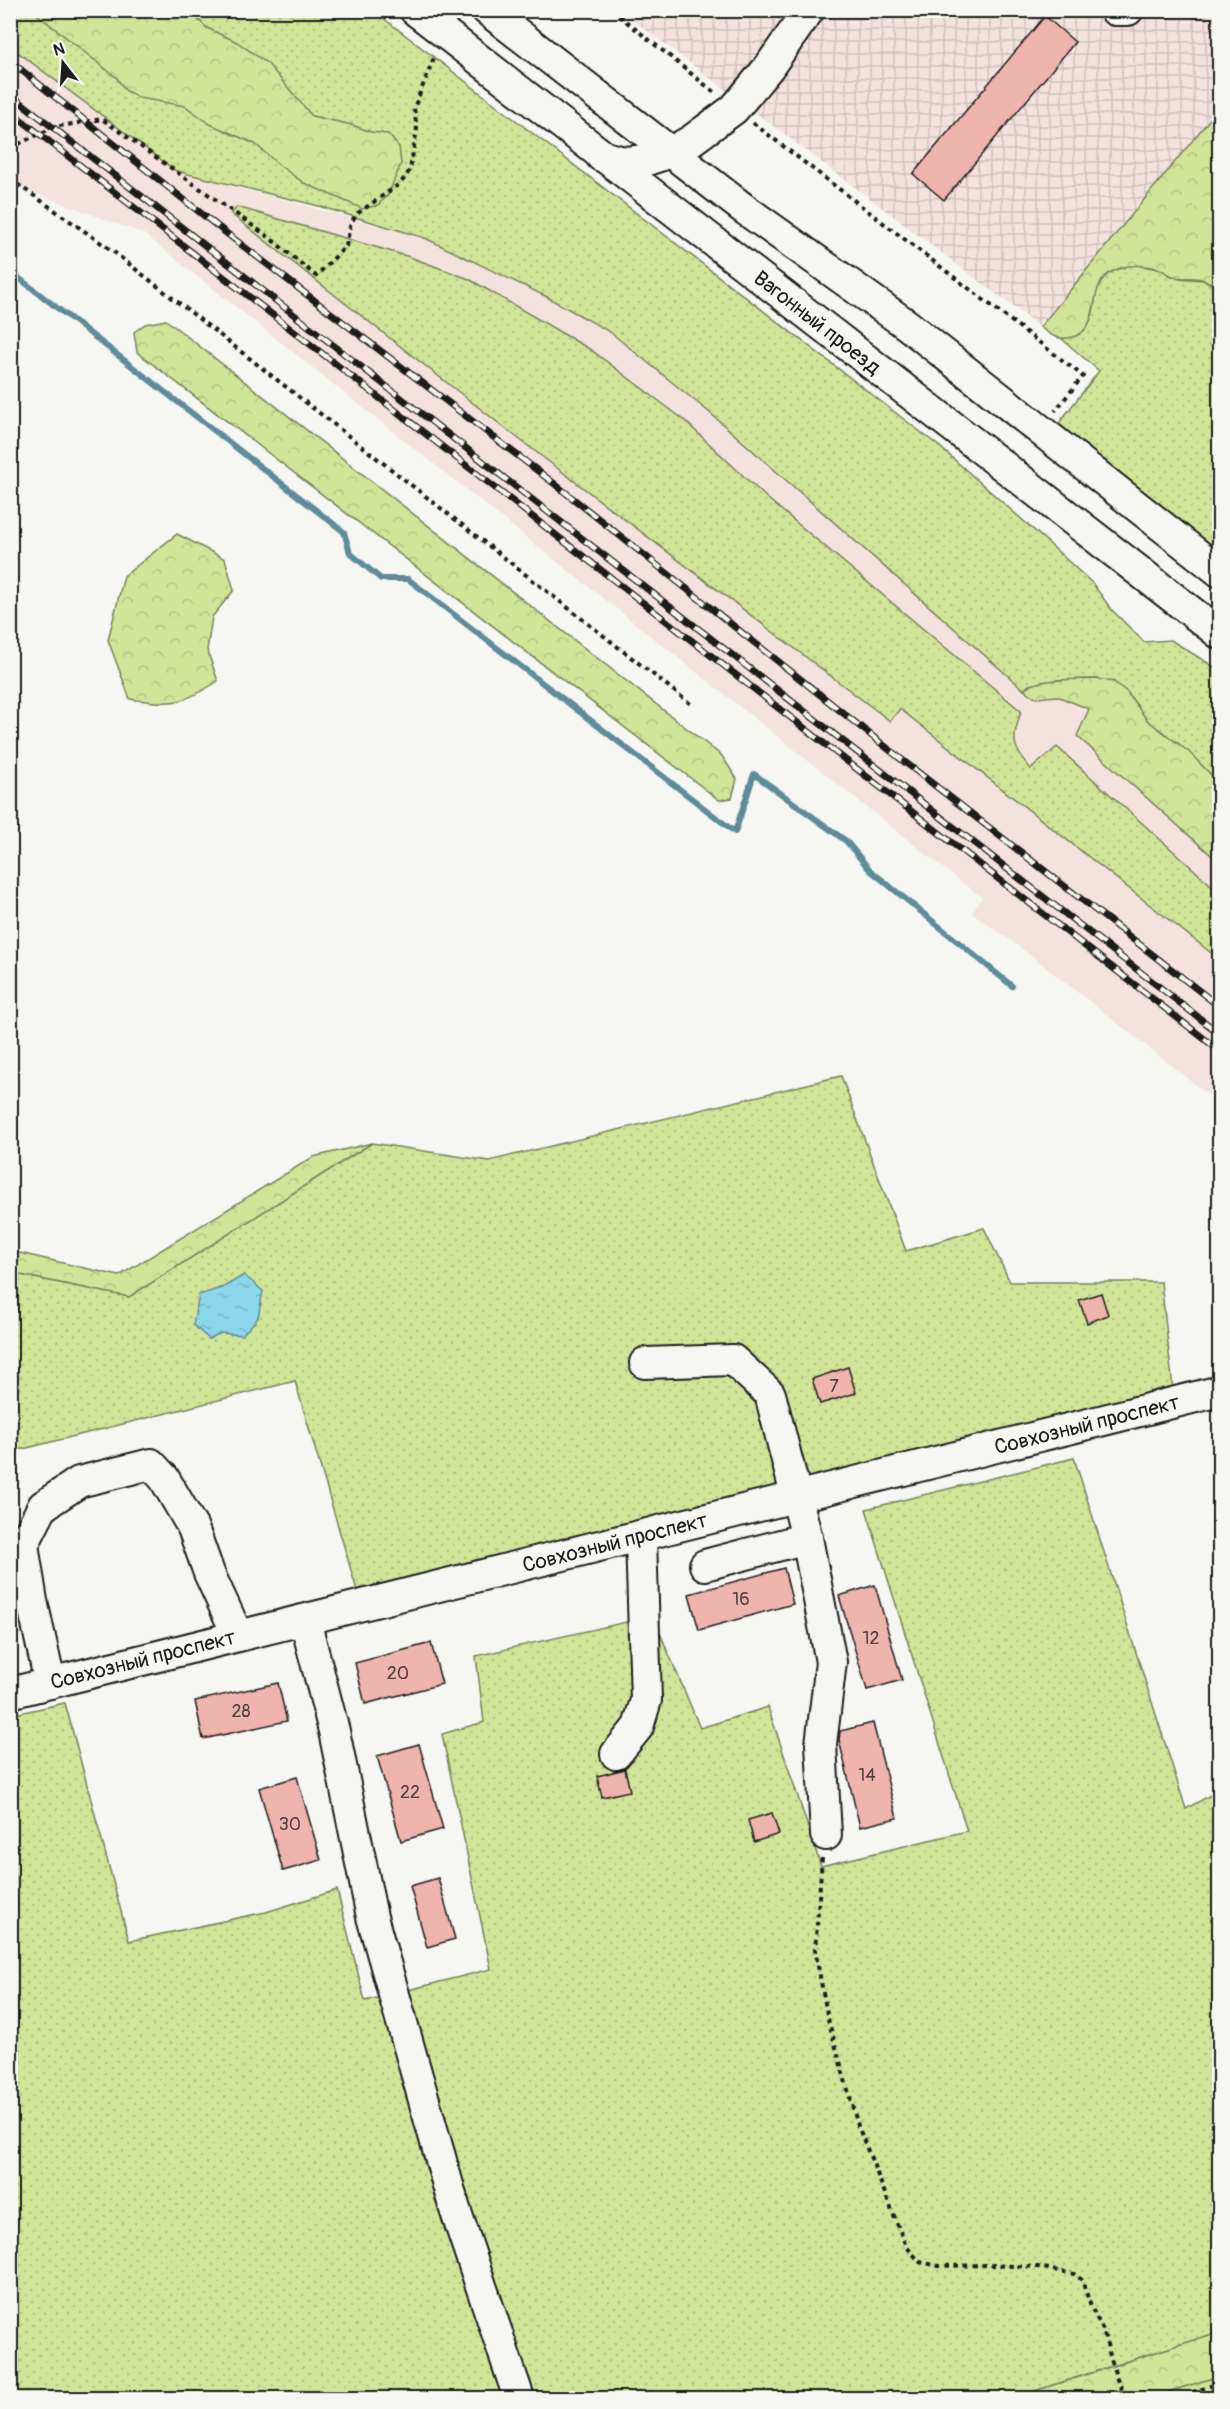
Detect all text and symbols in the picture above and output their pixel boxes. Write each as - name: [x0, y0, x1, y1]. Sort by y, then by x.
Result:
- north arrow: [33, 33, 93, 93]
- text: N: [51, 38, 67, 61]
- street label: Вагонный проезд: [748, 265, 886, 381]
- house number: 7: [829, 1375, 839, 1398]
- street label: Совхозный проспект: [992, 1389, 1183, 1461]
- street label: Совхозный проспект: [520, 1507, 711, 1579]
- house number: 16: [732, 1588, 750, 1611]
- street label: Совхозный проспект: [48, 1624, 239, 1696]
- house number: 12: [862, 1627, 880, 1650]
- house number: 20: [387, 1662, 409, 1685]
- house number: 28: [231, 1700, 251, 1723]
- house number: 14: [858, 1764, 876, 1787]
- house number: 22: [400, 1781, 420, 1804]
- house number: 30: [279, 1813, 301, 1836]

